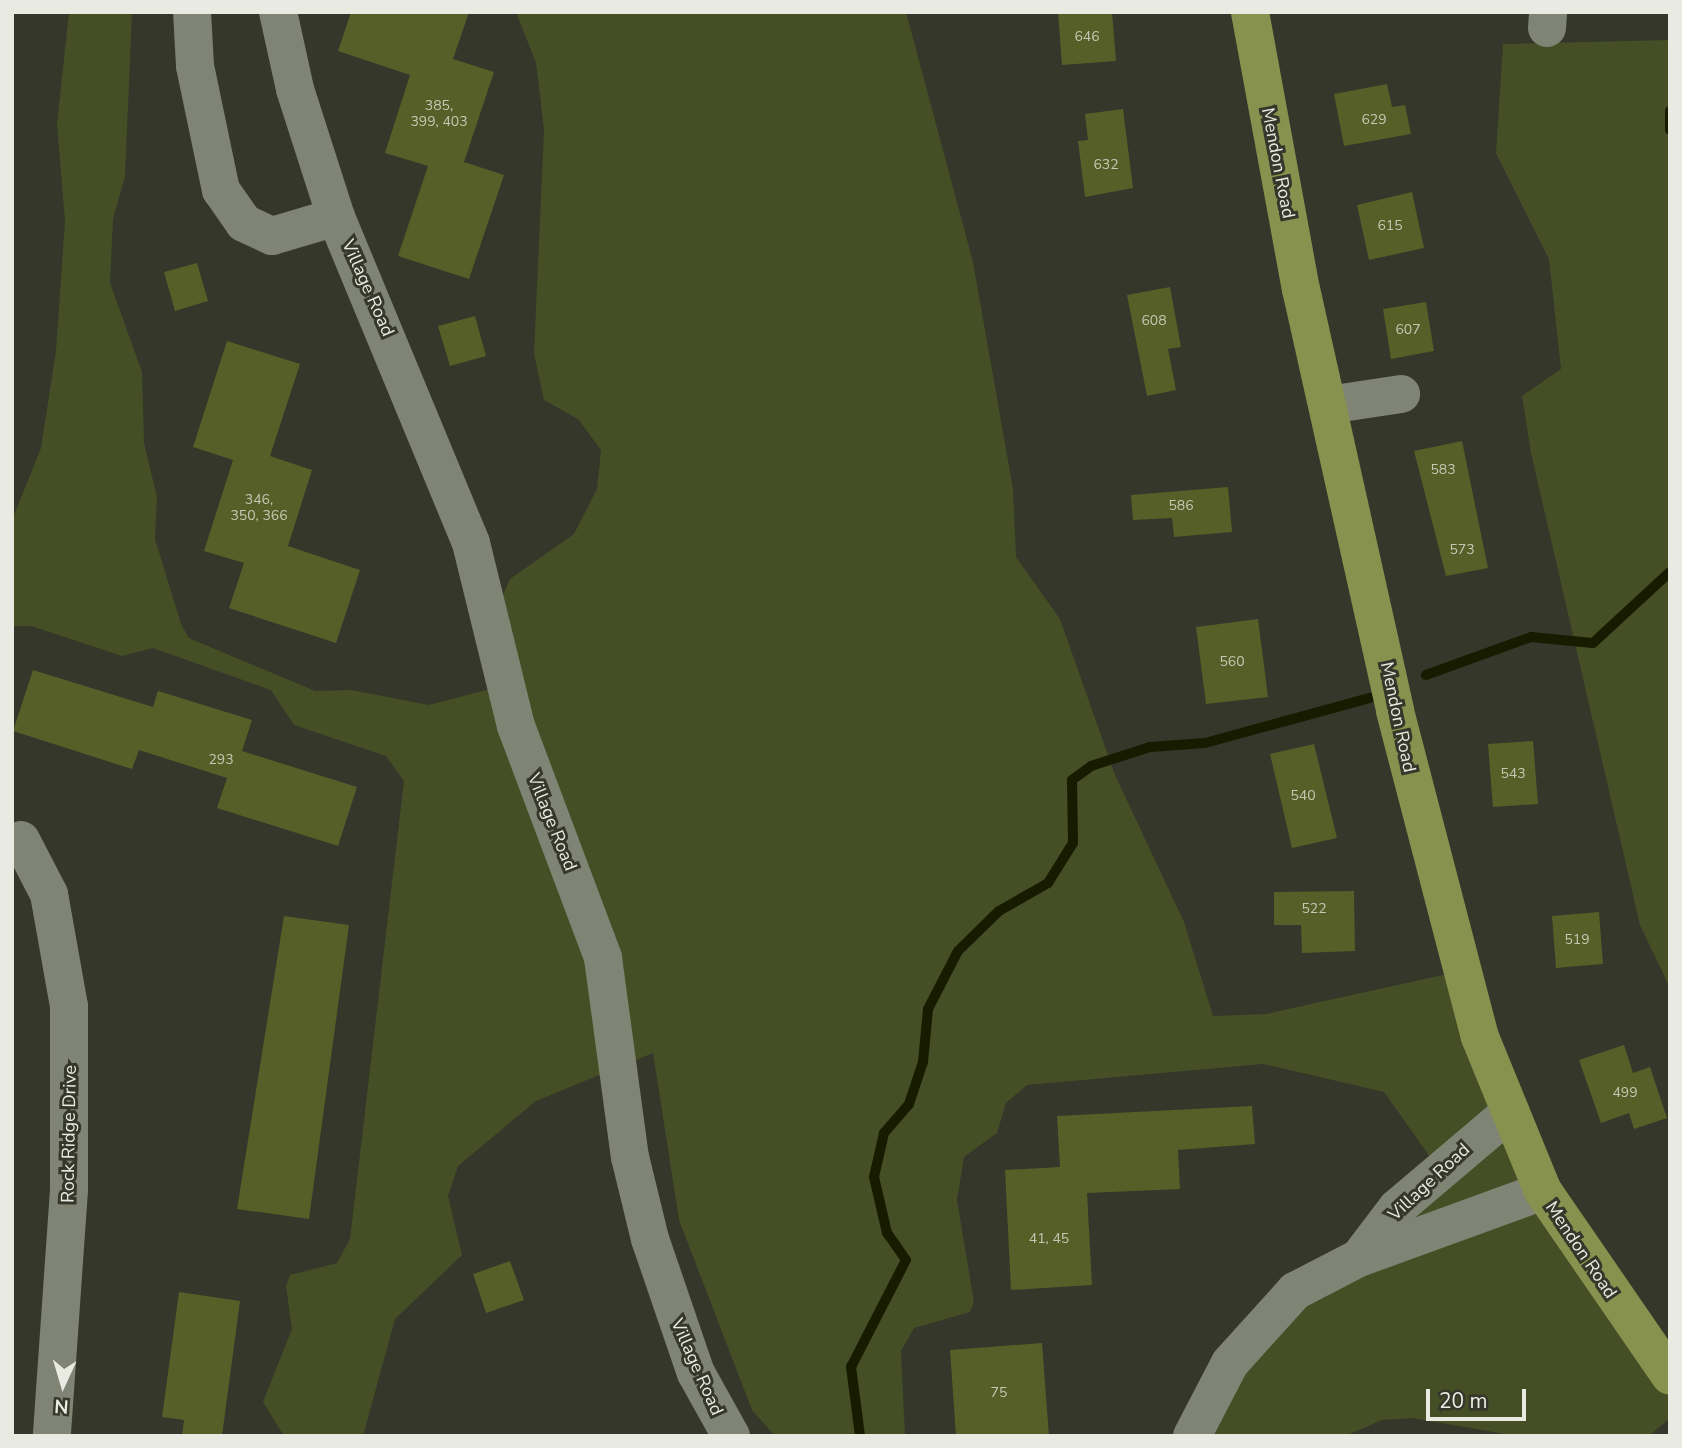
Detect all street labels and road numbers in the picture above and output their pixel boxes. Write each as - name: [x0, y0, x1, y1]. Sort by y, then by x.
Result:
- street label: Mendon Road: [1257, 106, 1299, 220]
- street label: Village Road: [337, 236, 399, 340]
- street label: Mendon Road: [1376, 660, 1420, 774]
- street label: Village Road: [523, 770, 581, 874]
- street label: Rock Ridge Drive: [57, 1065, 81, 1203]
- street label: Village Road: [1384, 1139, 1474, 1225]
- street label: Mendon Road: [1541, 1197, 1621, 1303]
- street label: Village Road: [666, 1315, 728, 1419]

